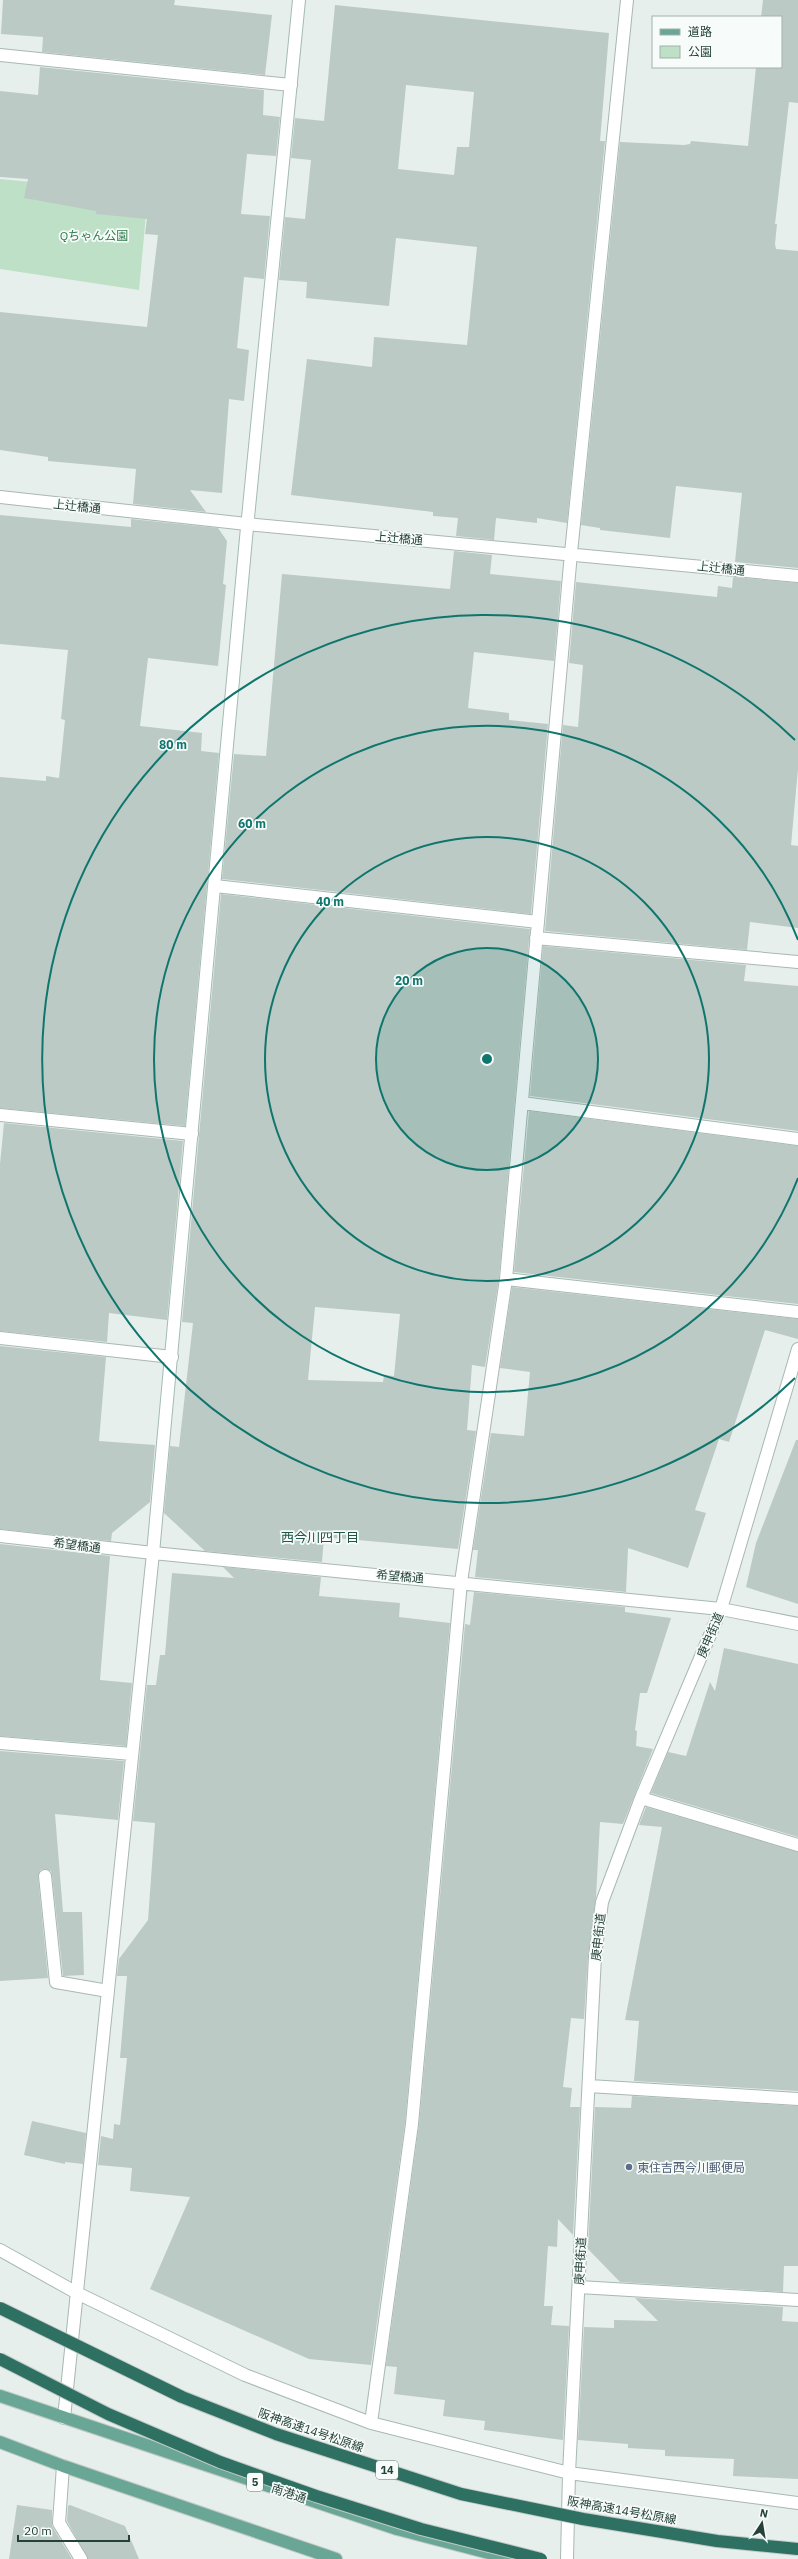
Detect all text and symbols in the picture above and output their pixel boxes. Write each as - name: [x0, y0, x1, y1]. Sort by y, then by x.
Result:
- legend: [652, 16, 782, 68]
- text: 道路: [688, 24, 712, 39]
- text: 公園: [688, 44, 712, 59]
- park label: Qちゃん公園: [60, 228, 128, 243]
- street label: 上辻橋通: [52, 496, 102, 516]
- street label: 上辻橋通: [374, 528, 424, 548]
- street label: 上辻橋通: [696, 558, 746, 578]
- text: 80 m: [159, 737, 187, 752]
- text: 60 m: [238, 816, 266, 831]
- text: 40 m: [316, 894, 344, 909]
- text: 20 m: [395, 973, 423, 988]
- centre of rings: [480, 1052, 494, 1066]
- district label: 西今川四丁目: [281, 1529, 359, 1546]
- street label: 希望橋通: [52, 1535, 102, 1555]
- street label: 希望橋通: [375, 1566, 425, 1586]
- street label: 庚申街道: [694, 1610, 726, 1660]
- street label: 庚申街道: [588, 1912, 608, 1962]
- place label: 東住吉西今川郵便局: [637, 2160, 745, 2175]
- marker: 東住吉西今川郵便局: [624, 2162, 634, 2172]
- street label: 庚申街道: [571, 2237, 589, 2285]
- street label: 阪神高速14号松原線: [256, 2405, 366, 2455]
- road number: 14: [376, 2461, 398, 2479]
- road number: 5: [247, 2473, 263, 2491]
- street label: 南港通: [270, 2480, 308, 2506]
- street label: 阪神高速14号松原線: [566, 2493, 678, 2527]
- north arrow: [742, 2503, 782, 2543]
- text: N: [759, 2506, 769, 2521]
- scale bar: [18, 2517, 129, 2543]
- text: 20 m: [24, 2523, 52, 2538]

